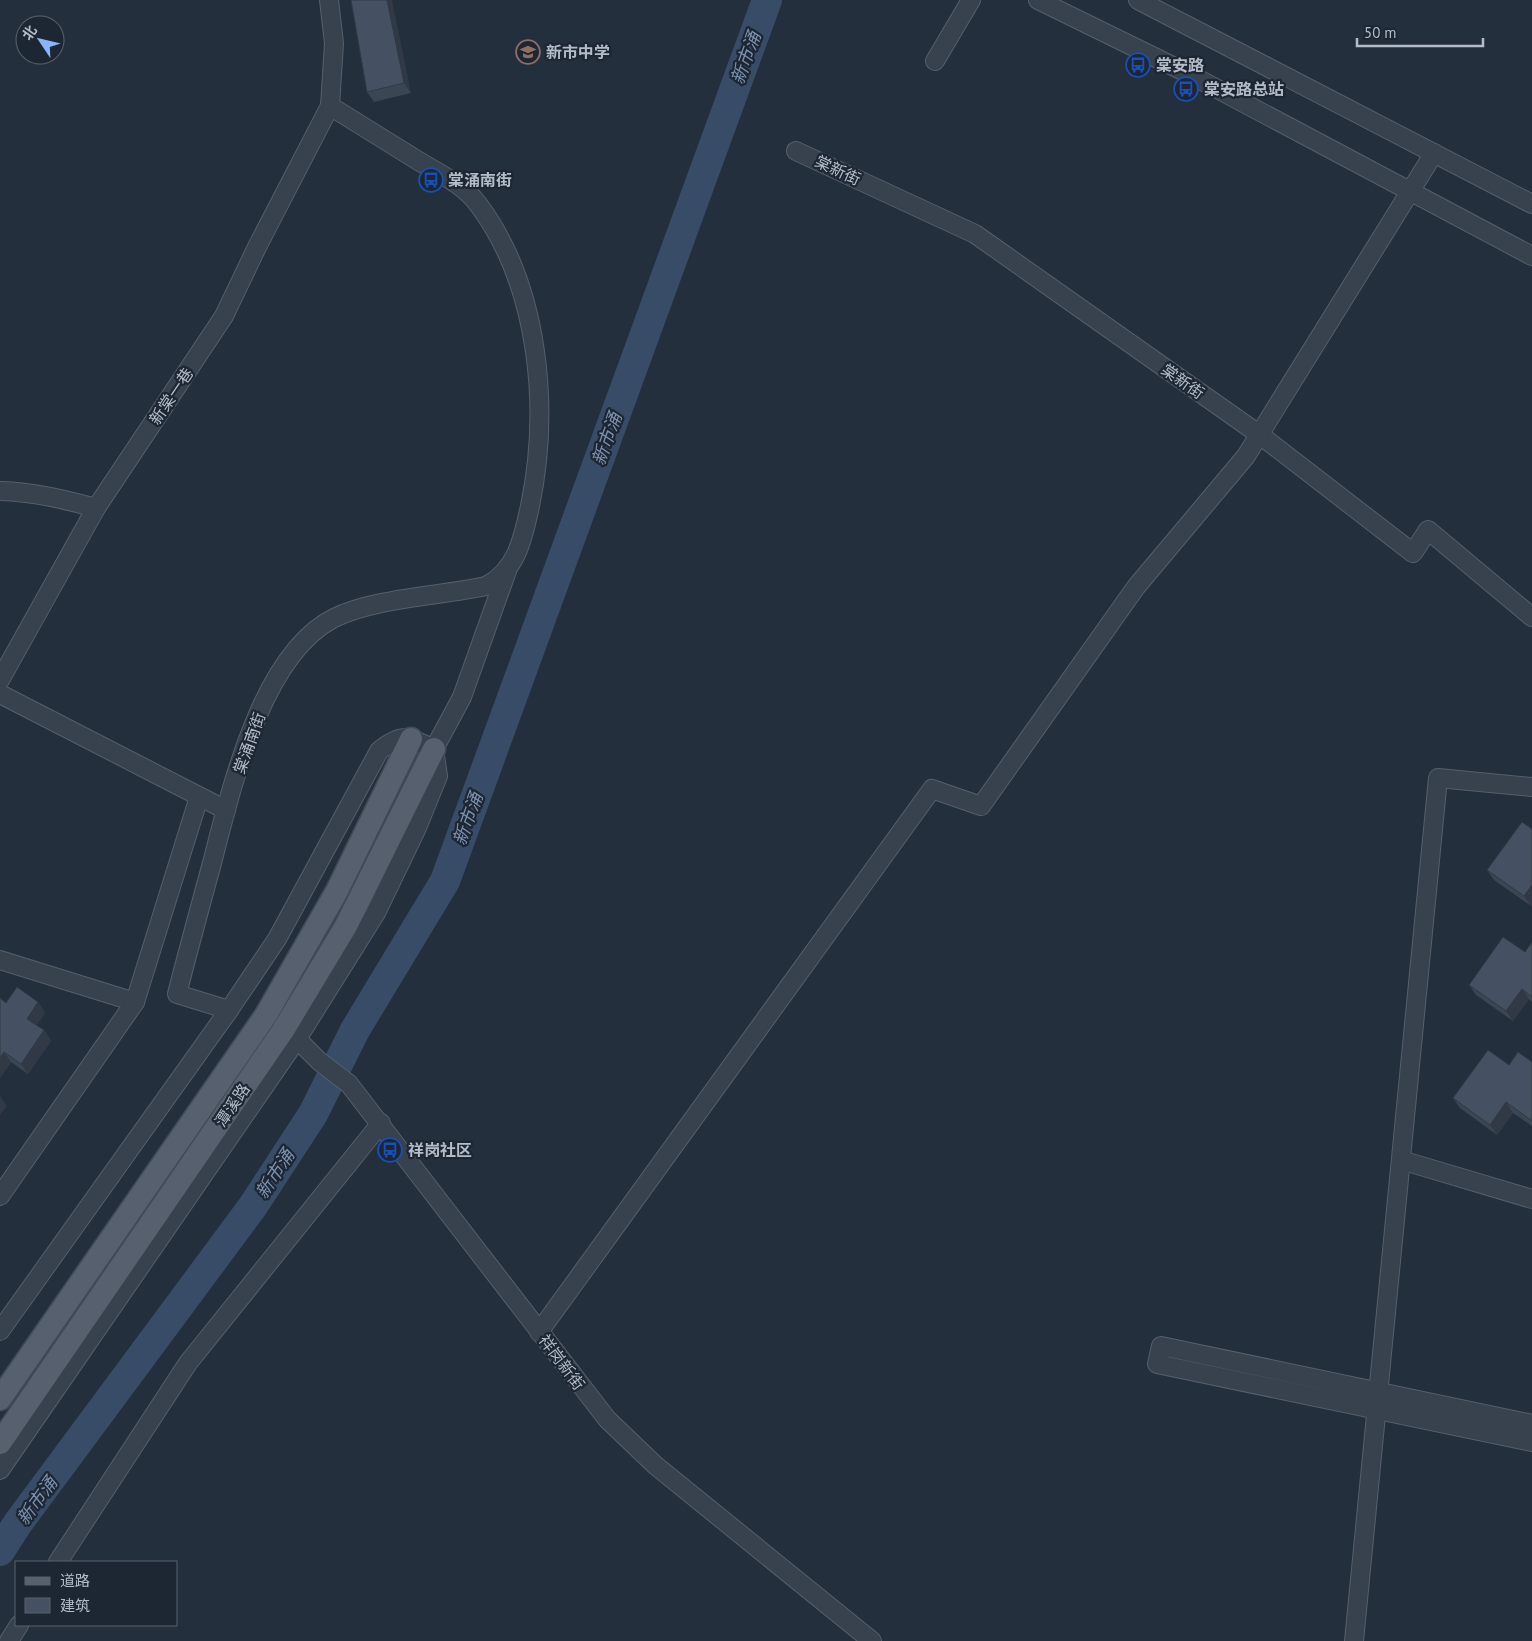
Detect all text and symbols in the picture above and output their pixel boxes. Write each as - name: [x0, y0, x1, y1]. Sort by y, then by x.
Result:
- north arrow: [15, 15, 65, 65]
- scale bar: [1357, 15, 1483, 47]
- text: 北: [18, 22, 41, 43]
- text: 50 m: [1364, 23, 1397, 42]
- water label: 新市涌: [725, 27, 766, 87]
- school or university icon: 新市中学: [515, 39, 541, 65]
- place label: 新市中学: [546, 42, 610, 62]
- bus stop icon: 棠安路: [1125, 52, 1151, 78]
- place label: 棠安路: [1156, 55, 1204, 75]
- bus stop icon: 棠安路总站: [1173, 76, 1199, 102]
- place label: 棠安路总站: [1204, 79, 1284, 99]
- street label: 棠新街: [812, 151, 864, 189]
- bus stop icon: 棠涌南街: [418, 167, 444, 193]
- place label: 棠涌南街: [448, 170, 512, 190]
- street label: 棠新街: [1158, 359, 1208, 403]
- street label: 新棠一巷: [145, 364, 197, 428]
- water label: 新市涌: [586, 408, 627, 468]
- street label: 棠涌南街: [229, 710, 269, 776]
- water label: 新市涌: [447, 788, 488, 848]
- street label: 潭溪路: [210, 1080, 254, 1130]
- bus stop icon: 祥岗社区: [377, 1137, 403, 1163]
- place label: 祥岗社区: [408, 1140, 472, 1160]
- water label: 新市涌: [250, 1143, 300, 1203]
- street label: 祥岗新街: [535, 1330, 589, 1394]
- water label: 新市涌: [11, 1470, 63, 1529]
- legend: [15, 1561, 178, 1626]
- text: 道路: [60, 1571, 90, 1590]
- text: 建筑: [60, 1596, 90, 1615]

